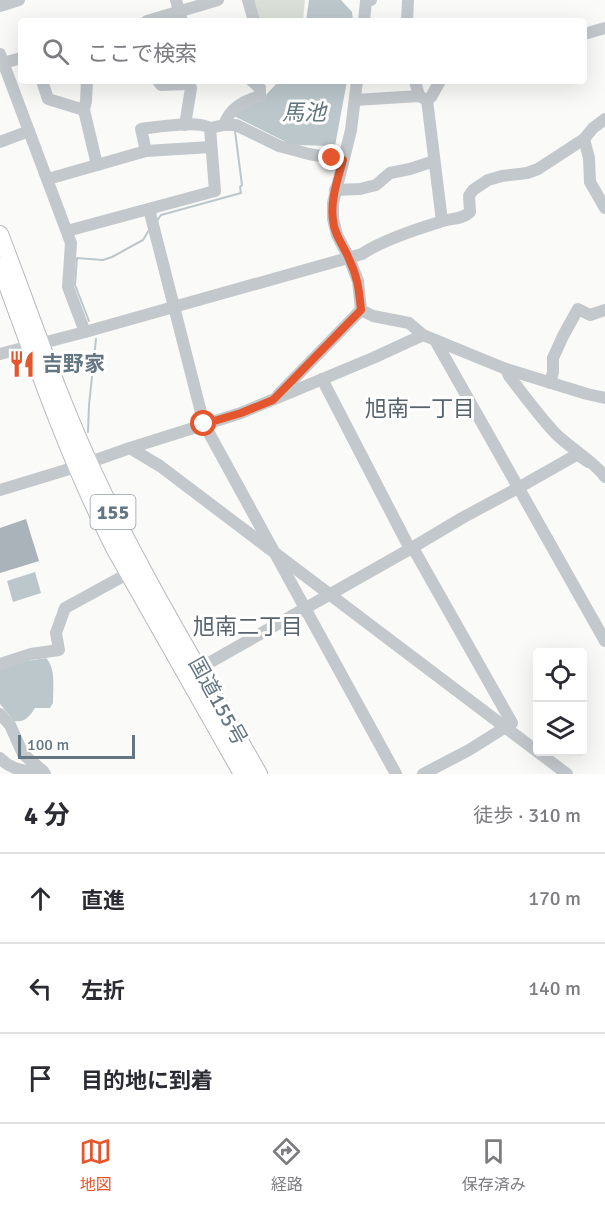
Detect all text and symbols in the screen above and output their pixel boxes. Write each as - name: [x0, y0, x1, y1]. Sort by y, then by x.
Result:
- search box: [18, 18, 587, 84]
- icon: search: [39, 35, 72, 68]
- text: ここで検索: [87, 40, 197, 67]
- water label: 馬池: [282, 99, 328, 126]
- route end: [318, 144, 344, 170]
- restaurant icon: 吉野家: [7, 349, 37, 379]
- place label: 吉野家: [42, 351, 105, 377]
- district label: 旭南一丁目: [365, 395, 475, 422]
- route start: [190, 410, 216, 436]
- road number: 155: [90, 495, 136, 529]
- district label: 旭南二丁目: [193, 613, 303, 640]
- map controls: [533, 648, 587, 756]
- button: locate: [533, 648, 587, 702]
- street label: 国道155号: [183, 652, 253, 750]
- button: layers: [533, 702, 587, 756]
- scale bar: [18, 732, 135, 760]
- text: 100 m: [27, 735, 69, 755]
- text: 4 分: [24, 800, 70, 832]
- text: 徒歩 · 310 m: [473, 803, 581, 828]
- icon: ahead: [24, 882, 57, 915]
- text: 170 m: [528, 886, 581, 911]
- text: 直進: [81, 887, 125, 914]
- icon: left: [24, 972, 57, 1005]
- text: 140 m: [528, 976, 581, 1001]
- text: 左折: [81, 977, 125, 1004]
- icon: arrive: [24, 1062, 57, 1095]
- text: 目的地に到着: [81, 1067, 213, 1094]
- tab: 地図: [79, 1135, 112, 1195]
- tab: 経路: [270, 1135, 303, 1195]
- tab: 保存済み: [462, 1135, 526, 1195]

